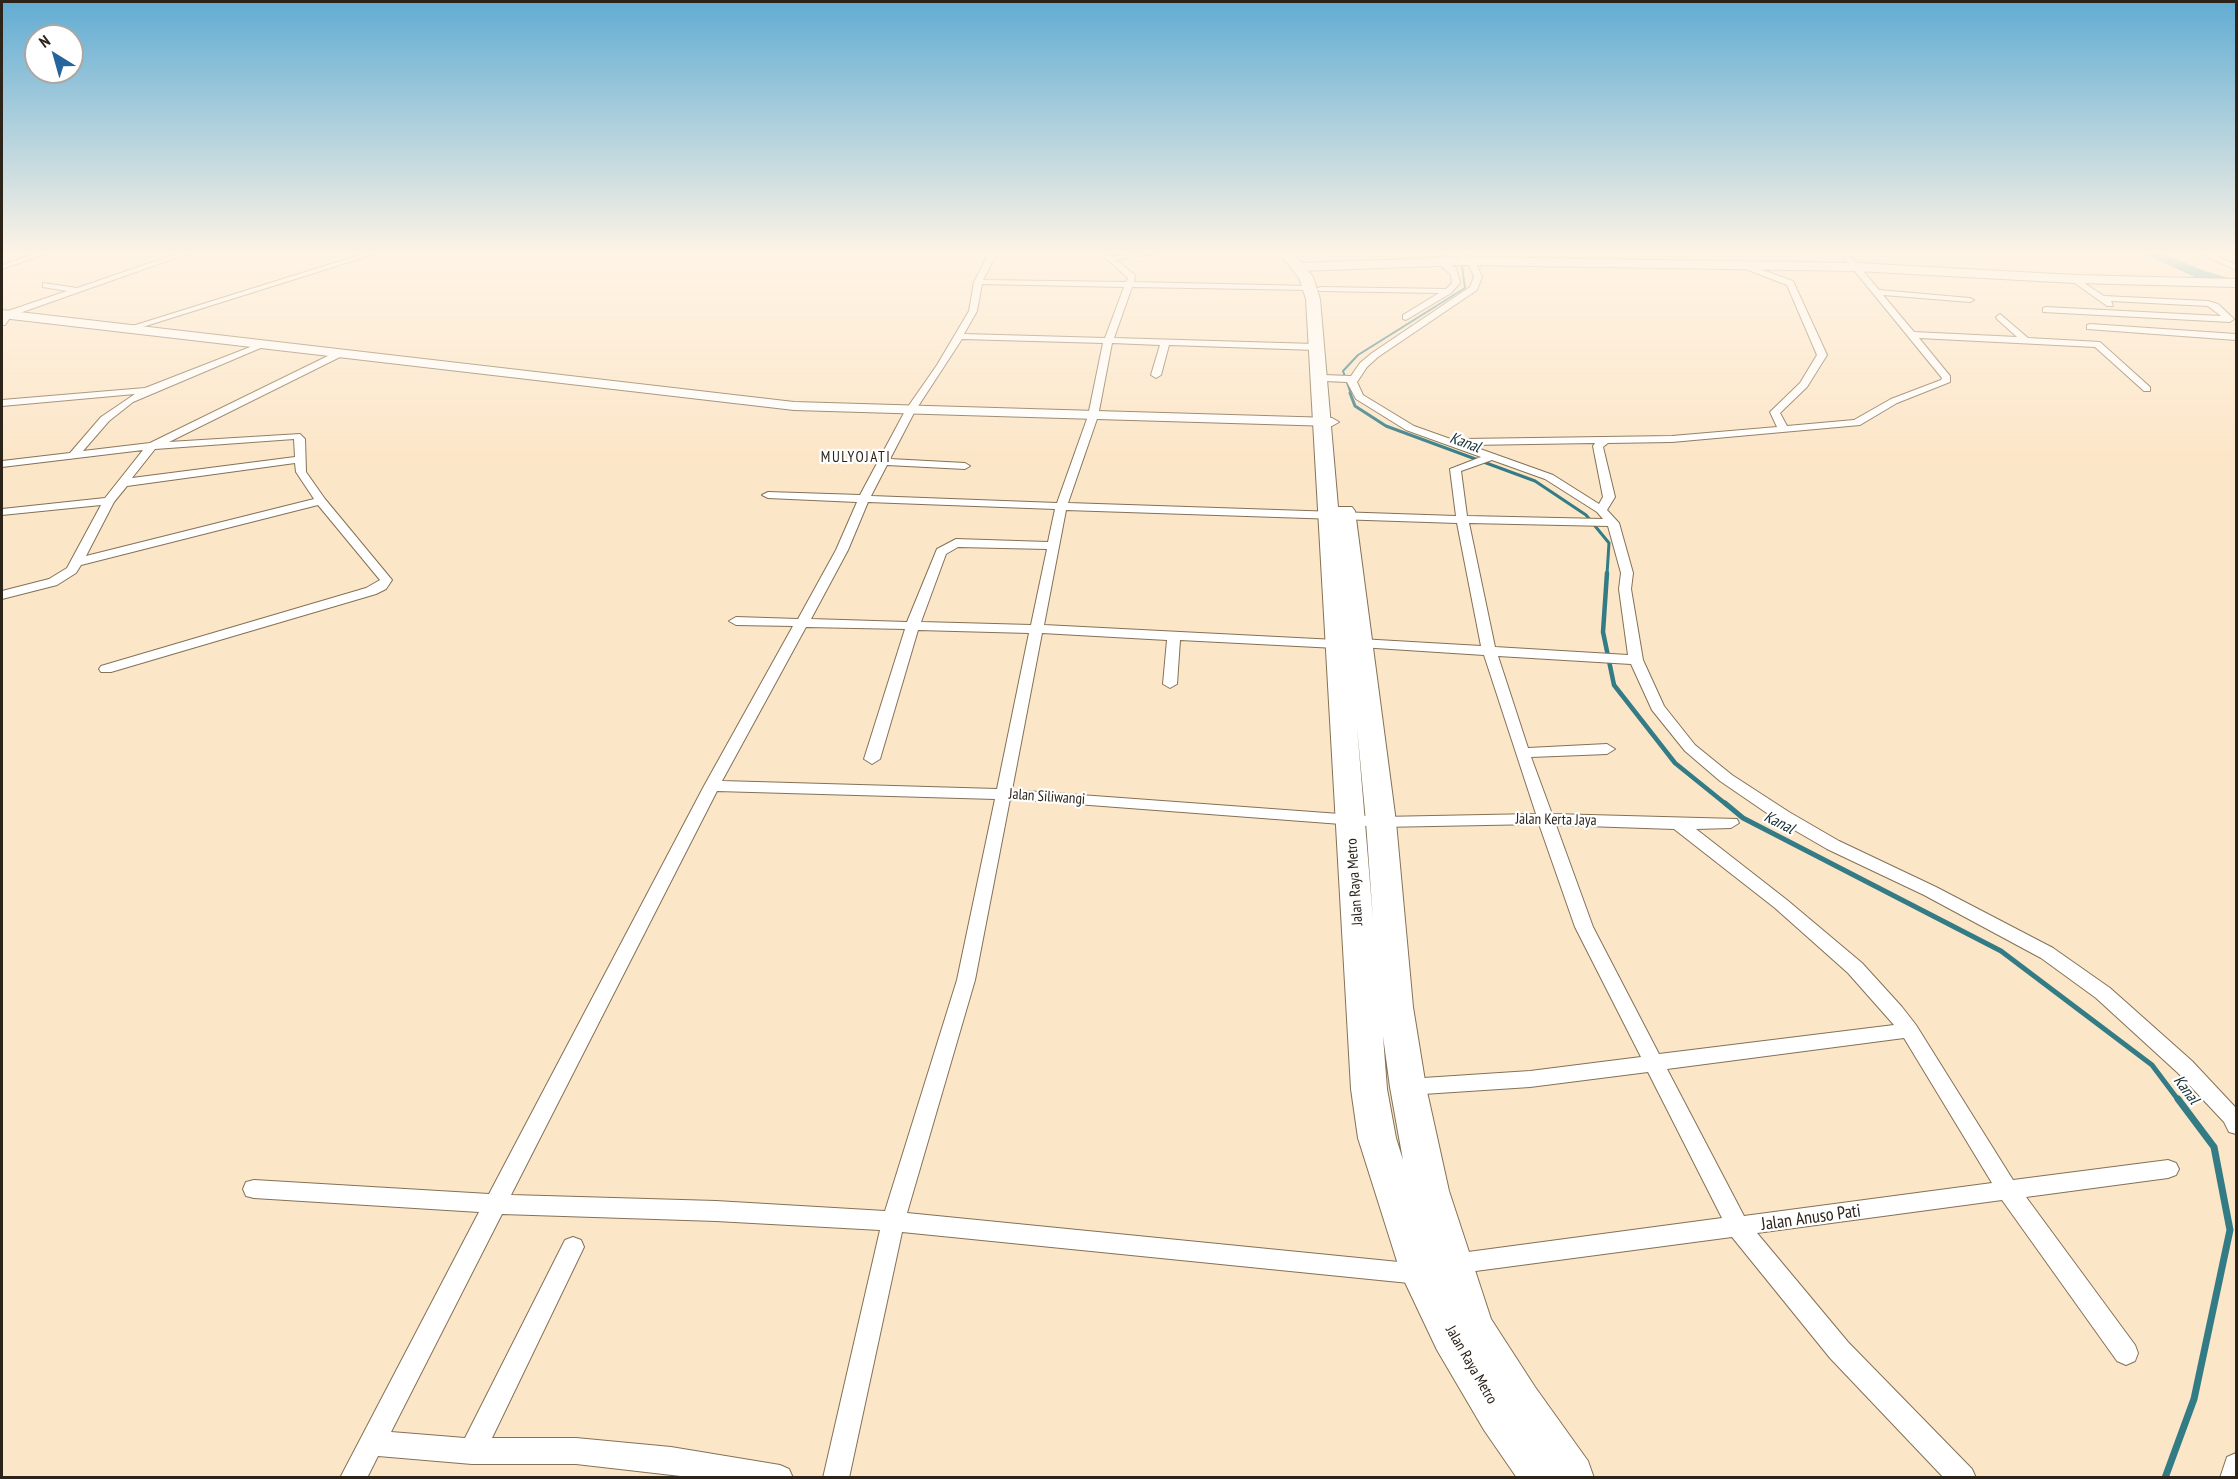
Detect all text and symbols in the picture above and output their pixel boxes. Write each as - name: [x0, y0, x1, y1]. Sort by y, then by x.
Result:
- north arrow: [24, 24, 84, 84]
- text: N: [35, 31, 54, 52]
- water label: Kanal: [1447, 429, 1483, 457]
- district label: MULYOJATI: [821, 449, 891, 467]
- street label: Jalan Siliwangi: [1008, 785, 1086, 809]
- water label: Kanal: [1761, 807, 1797, 839]
- street label: Jalan Kerta Jaya: [1515, 810, 1597, 830]
- street label: Jalan Raya Metro: [1343, 838, 1367, 926]
- water label: Kanal: [2169, 1072, 2203, 1108]
- street label: Jalan Anuso Pati: [1760, 1200, 1862, 1236]
- street label: Jalan Raya Metro: [1441, 1323, 1501, 1407]

